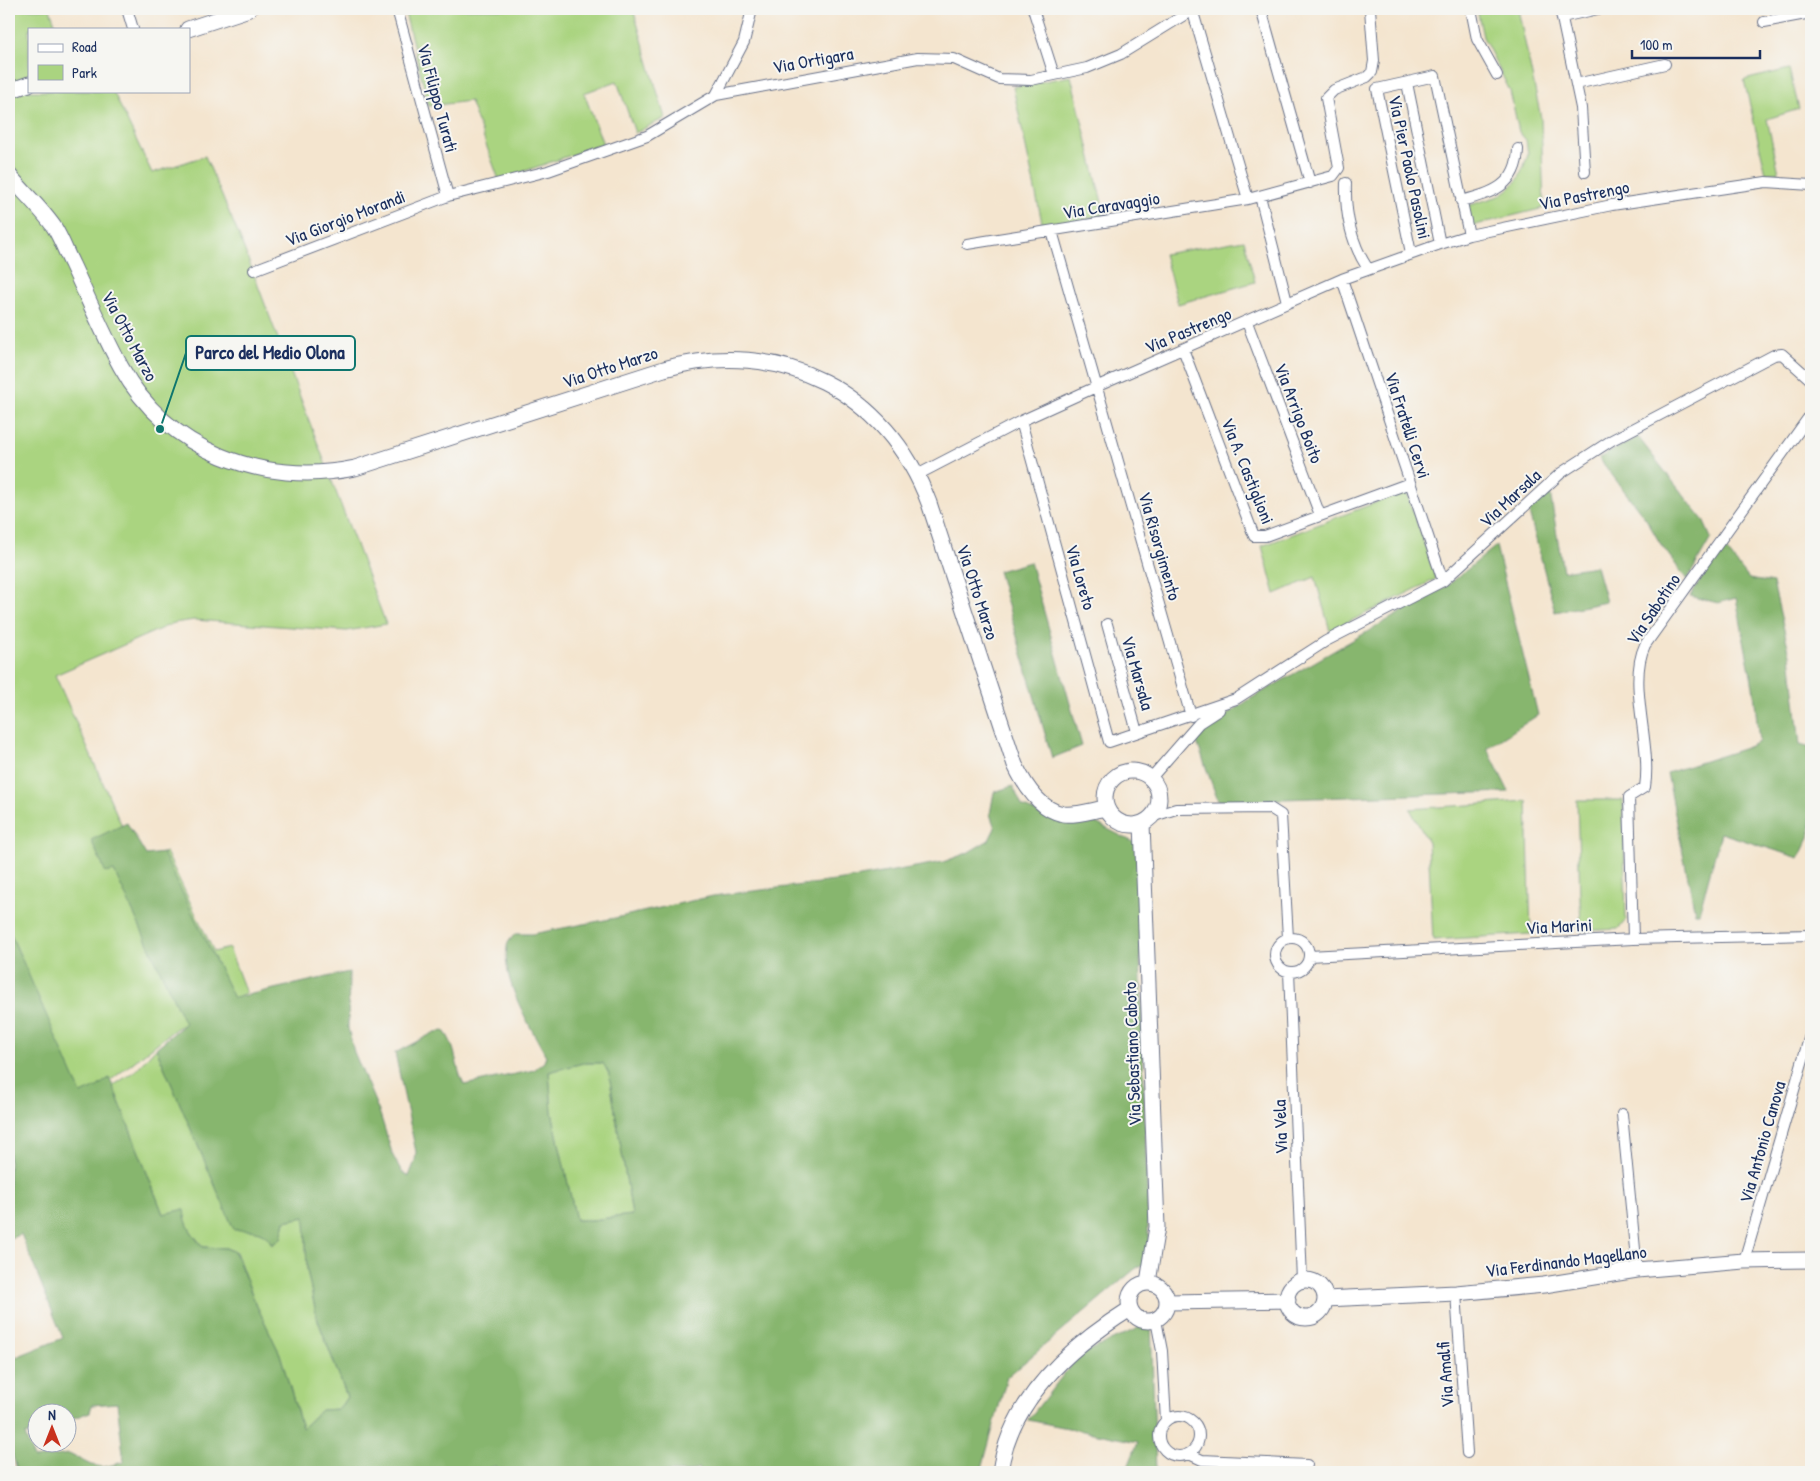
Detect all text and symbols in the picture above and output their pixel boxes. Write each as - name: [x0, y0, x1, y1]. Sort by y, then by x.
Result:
- legend: [28, 28, 190, 92]
- scale bar: [1632, 28, 1760, 60]
- text: 100 m: [1640, 34, 1673, 55]
- text: Road: [72, 36, 97, 57]
- street label: Via Filippo Turati: [411, 41, 465, 155]
- street label: Via Ortigara: [771, 41, 855, 79]
- text: Park: [72, 62, 97, 83]
- street label: Via Pier Paolo Pasolini: [1383, 93, 1437, 241]
- street label: Via Pastrengo: [1537, 174, 1631, 216]
- street label: Via Giorgio Morandi: [281, 184, 409, 252]
- street label: Via Caravaggio: [1061, 185, 1161, 225]
- street label: Via Otto Marzo: [96, 287, 164, 385]
- street label: Via Pastrengo: [1141, 301, 1235, 359]
- callout: Parco del Medio Olona: [186, 336, 355, 370]
- text: Parco del Medio Olona: [195, 339, 345, 365]
- street label: Via Otto Marzo: [559, 340, 661, 394]
- street label: Via Arrigo Boito: [1268, 359, 1330, 467]
- street label: Via Fratelli Cervi: [1379, 369, 1437, 481]
- street label: Via A. Castiglioni: [1215, 414, 1281, 528]
- street label: Via Marsala: [1474, 463, 1546, 533]
- street label: Via Risorgimento: [1133, 489, 1187, 603]
- street label: Via Otto Marzo: [951, 541, 1005, 643]
- street label: Via Loreto: [1060, 541, 1102, 613]
- street label: Via Sabotino: [1620, 568, 1686, 650]
- street label: Via Marsala: [1116, 633, 1160, 713]
- street label: Via Marini: [1525, 912, 1593, 940]
- street label: Via Sebastiano Caboto: [1117, 982, 1147, 1126]
- street label: Via Antonio Canova: [1733, 1078, 1791, 1206]
- street label: Via Vela: [1267, 1099, 1293, 1155]
- street label: Via Ferdinando Magellano: [1484, 1239, 1648, 1283]
- street label: Via Amalfi: [1430, 1341, 1460, 1409]
- north arrow: [28, 1404, 78, 1454]
- text: N: [48, 1405, 56, 1424]

